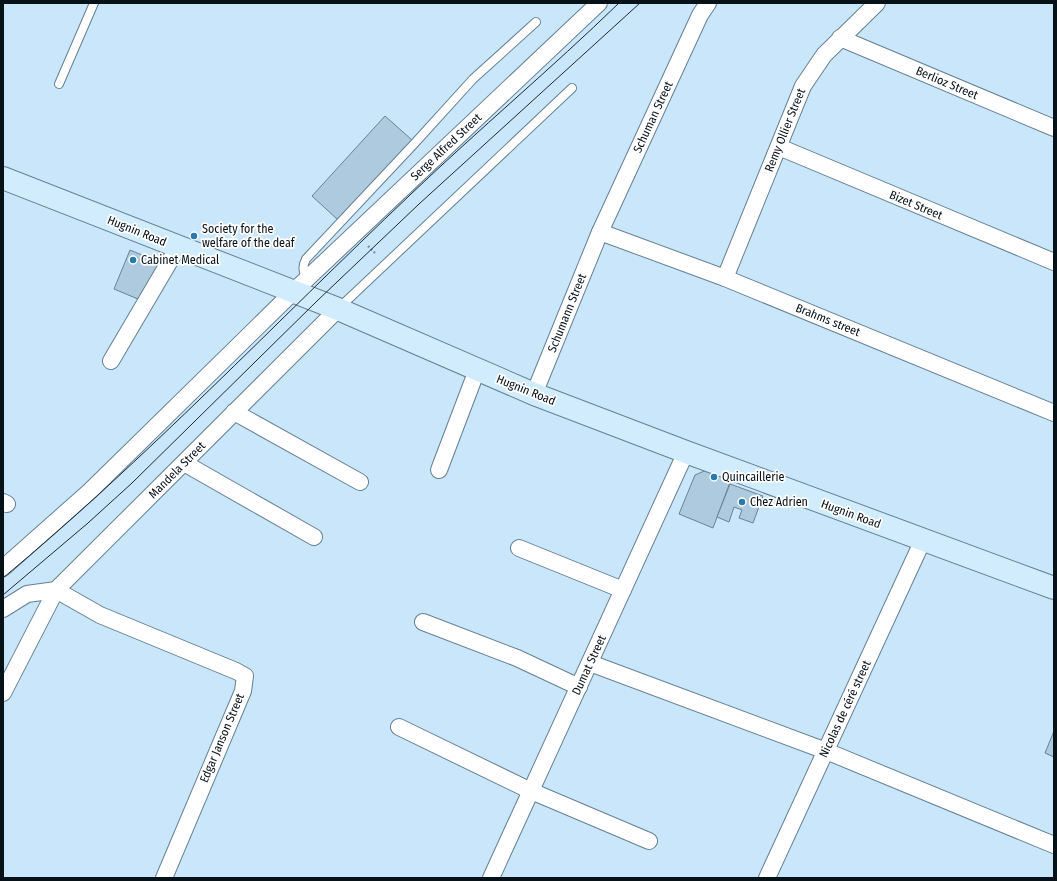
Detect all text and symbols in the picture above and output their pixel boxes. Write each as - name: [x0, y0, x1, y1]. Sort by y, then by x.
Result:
- street label: Berlioz Street: [914, 64, 980, 102]
- street label: Schuman Street: [630, 79, 676, 155]
- street label: Remy Ollier Street: [762, 86, 808, 174]
- street label: Serge Alfred Street: [408, 111, 484, 183]
- street label: Bizet Street: [887, 188, 945, 222]
- street label: Hugnin Road: [105, 213, 169, 249]
- place label: Society for the welfare of the deaf: [202, 222, 296, 250]
- marker: Society for the welfare of the deaf: [189, 231, 199, 241]
- place label: Cabinet Medical: [141, 253, 219, 267]
- marker: Cabinet Medical: [128, 255, 138, 265]
- street label: Schumann Street: [545, 271, 589, 354]
- street label: Brahms street: [794, 301, 862, 339]
- street label: Hugnin Road: [494, 372, 558, 408]
- street label: Mandela Street: [146, 439, 208, 501]
- place label: Quincaillerie: [722, 470, 784, 484]
- marker: Quincaillerie: [709, 472, 719, 482]
- place label: Chez Adrien: [750, 495, 808, 509]
- marker: Chez Adrien: [737, 497, 747, 507]
- street label: Hugnin Road: [819, 497, 883, 531]
- street label: Dumat Street: [569, 633, 609, 697]
- street label: Nicolas de céré street: [816, 658, 874, 760]
- street label: Edgar Janson Street: [197, 691, 247, 785]

